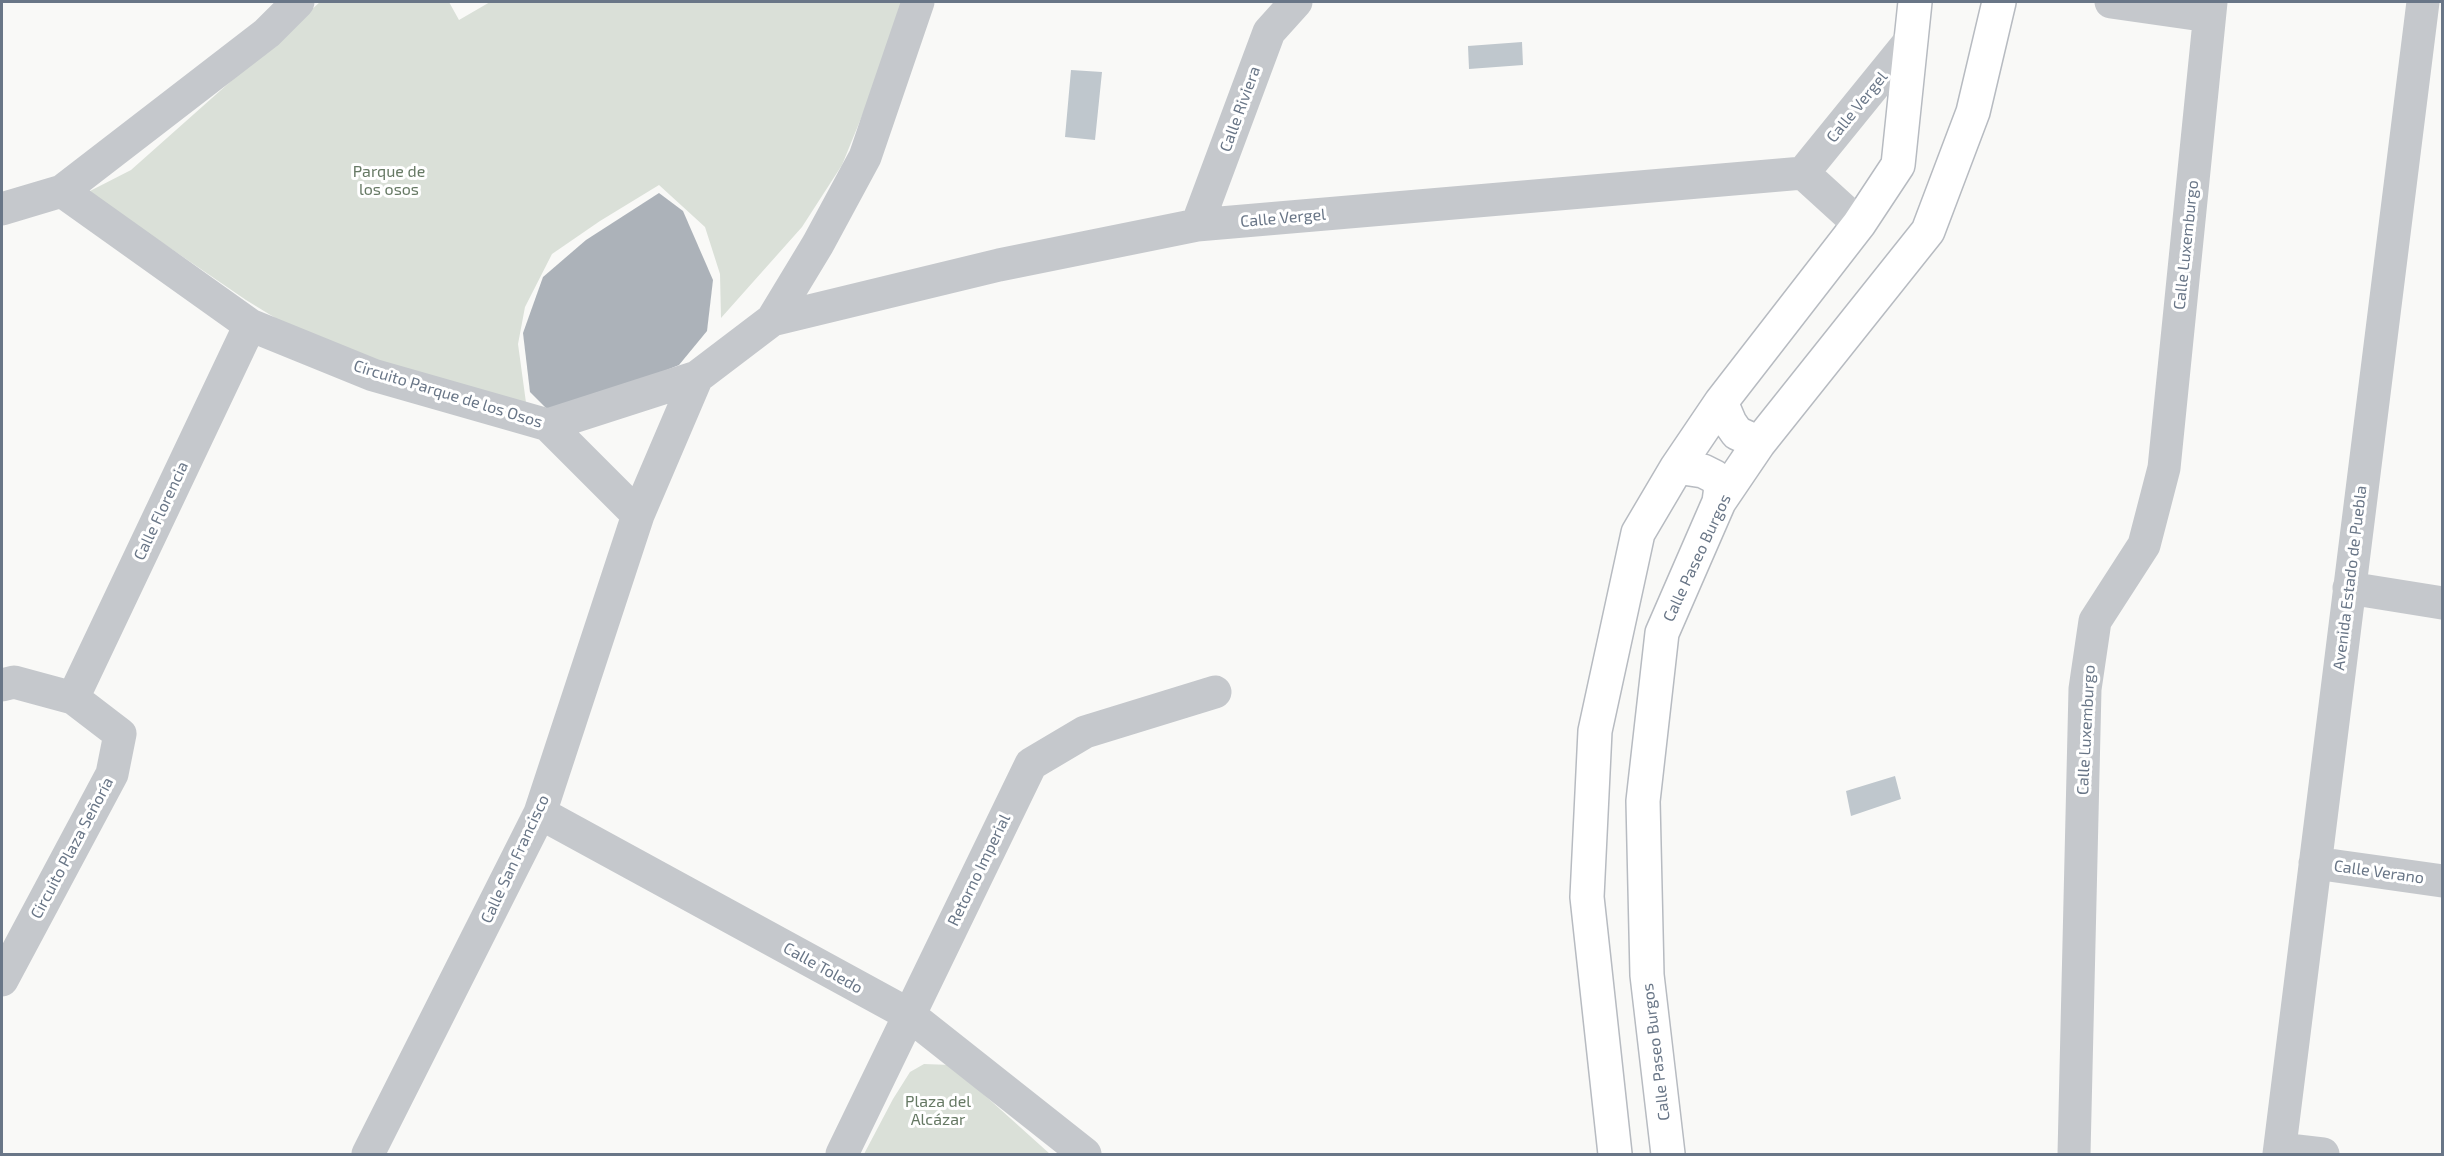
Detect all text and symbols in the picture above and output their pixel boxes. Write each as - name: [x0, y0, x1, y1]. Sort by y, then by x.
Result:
- street label: Calle Riviera: [1216, 64, 1264, 154]
- street label: Calle Vergel: [1823, 68, 1891, 146]
- park label: Parque de los osos: [353, 162, 425, 200]
- street label: Calle Luxemburgo: [2170, 179, 2202, 311]
- street label: Calle Vergel: [1239, 205, 1327, 231]
- street label: Circuito Parque de los Osos: [351, 356, 545, 432]
- street label: Calle Florencia: [130, 459, 192, 563]
- street label: Avenida Estado de Puebla: [2329, 484, 2371, 672]
- street label: Calle Paseo Burgos: [1659, 491, 1735, 625]
- street label: Calle Luxemburgo: [2073, 664, 2099, 796]
- street label: Circuito Plaza Señoría: [27, 774, 117, 922]
- street label: Calle San Francisco: [477, 792, 553, 926]
- street label: Retorno Imperial: [944, 811, 1014, 929]
- street label: Calle Verano: [2333, 856, 2425, 888]
- street label: Calle Toledo: [780, 938, 866, 998]
- street label: Calle Paseo Burgos: [1638, 982, 1674, 1122]
- park label: Plaza del Alcázar: [905, 1092, 971, 1130]

